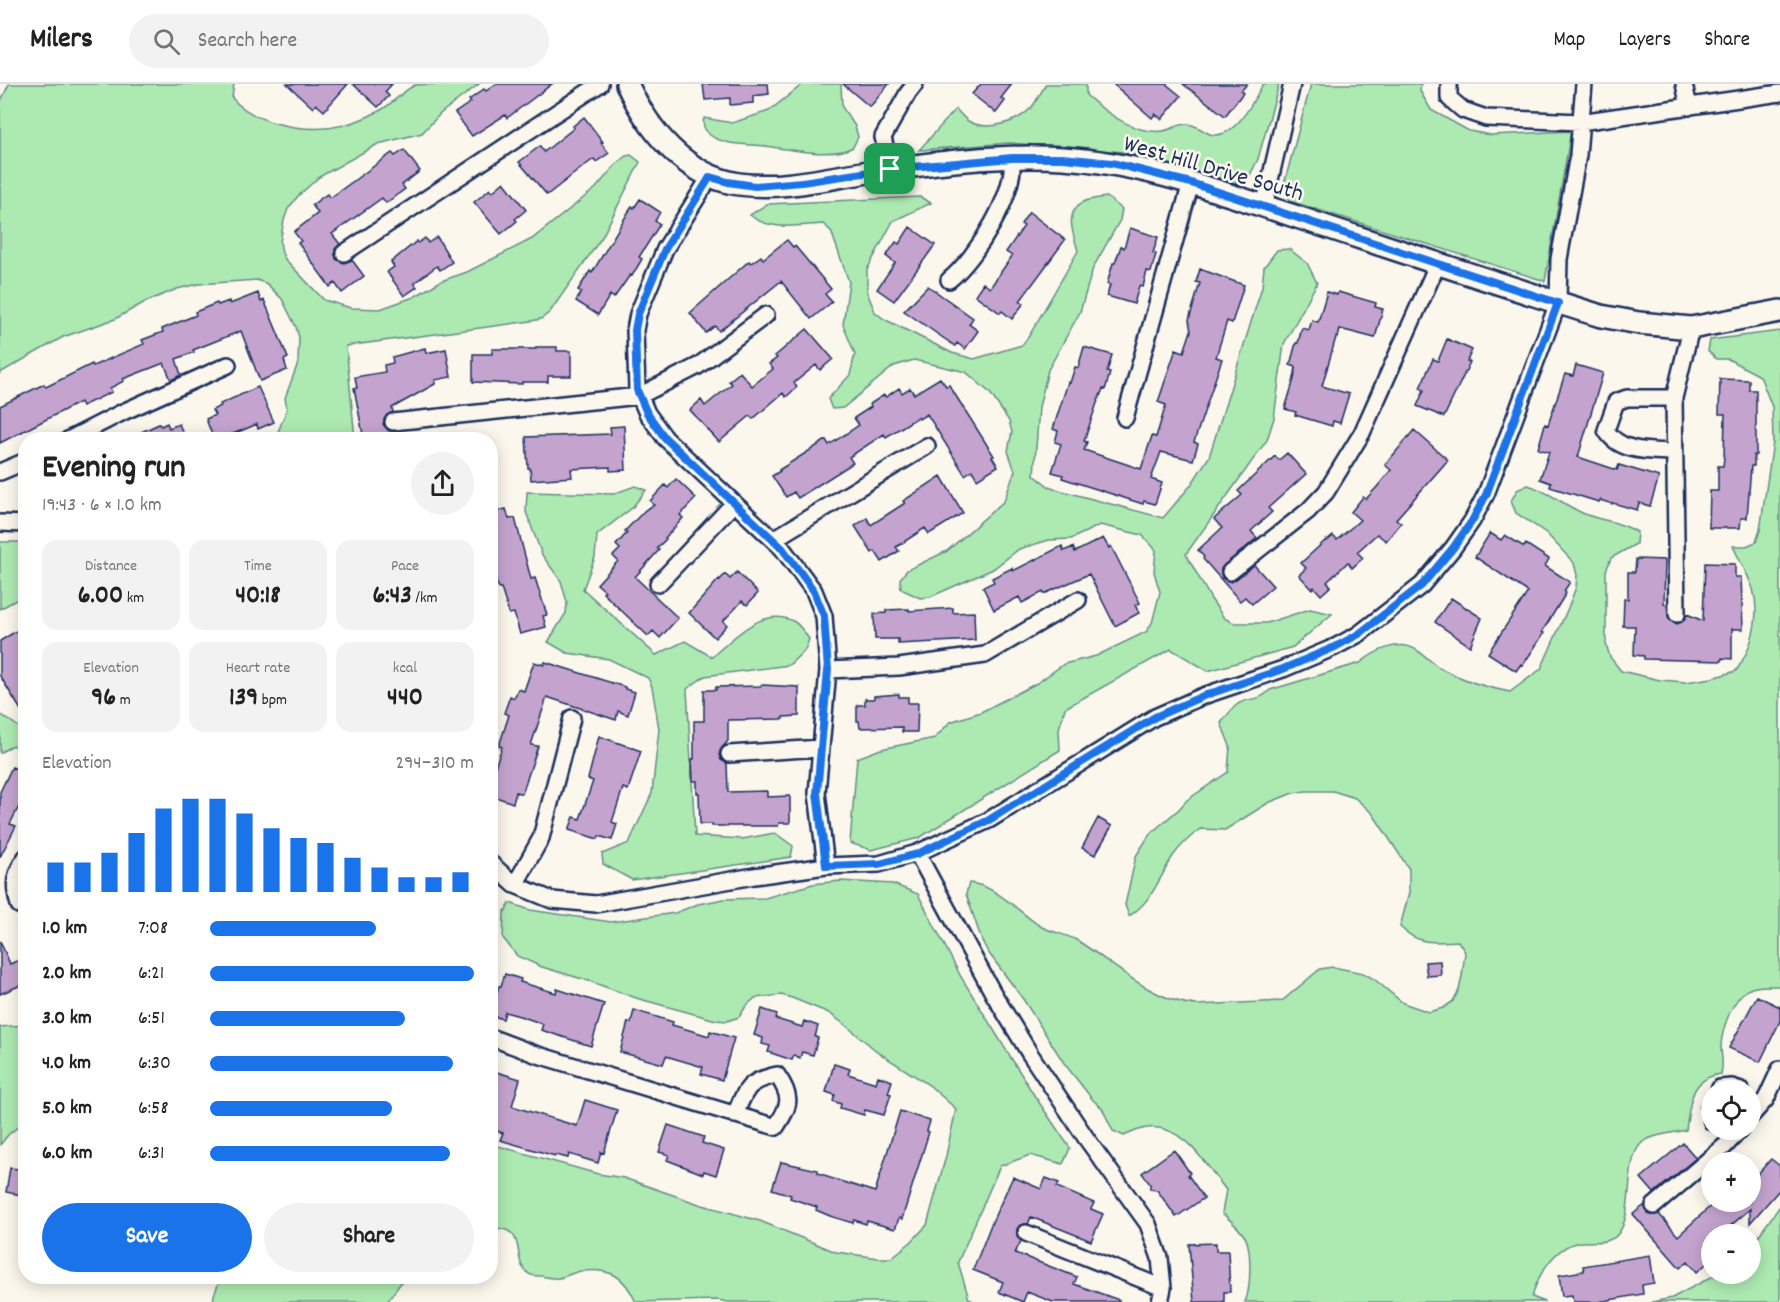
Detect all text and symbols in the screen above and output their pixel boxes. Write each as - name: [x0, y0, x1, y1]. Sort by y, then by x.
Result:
- search box: [129, 14, 549, 68]
- text: Milers: [30, 21, 93, 61]
- icon: search: [150, 25, 183, 58]
- text: Search here: [198, 26, 297, 57]
- text: Map: [1554, 26, 1585, 56]
- text: Layers: [1618, 26, 1671, 56]
- text: Share: [1704, 26, 1750, 56]
- street label: West Hill Drive South: [1119, 128, 1307, 212]
- pin: [864, 143, 915, 194]
- icon: arrive: [873, 152, 906, 185]
- text: Evening run: [42, 446, 186, 493]
- button: share: [411, 452, 474, 515]
- text: 19:43 · 6 × 1.0 km: [42, 492, 162, 520]
- text: Distance: [85, 555, 137, 578]
- text: Time: [244, 555, 272, 578]
- text: Pace: [391, 555, 419, 578]
- text: 6.00: [78, 578, 123, 615]
- text: 40:18: [235, 578, 281, 615]
- text: 6:43: [372, 578, 412, 615]
- text: km: [123, 587, 144, 610]
- text: /km: [412, 587, 438, 610]
- text: Elevation: [83, 657, 139, 680]
- text: Heart rate: [226, 657, 290, 680]
- text: kcal: [393, 657, 417, 680]
- text: 96: [91, 680, 116, 717]
- text: 139: [229, 680, 258, 717]
- text: 440: [387, 680, 423, 717]
- text: m: [116, 689, 131, 712]
- text: bpm: [258, 689, 287, 712]
- text: Elevation: [42, 750, 112, 778]
- text: 294–310 m: [395, 750, 474, 778]
- text: 1.0 km: [42, 915, 87, 943]
- text: 7:08: [138, 915, 168, 943]
- text: 2.0 km: [42, 960, 91, 988]
- text: 6:21: [138, 960, 164, 988]
- text: 3.0 km: [42, 1005, 92, 1033]
- text: 6:51: [138, 1005, 165, 1033]
- text: 4.0 km: [42, 1050, 91, 1078]
- text: 6:30: [138, 1050, 171, 1078]
- map controls: [1701, 1080, 1761, 1284]
- button: locate: [1701, 1080, 1761, 1140]
- text: 5.0 km: [42, 1095, 92, 1123]
- text: 6:58: [138, 1095, 168, 1123]
- text: 6.0 km: [42, 1140, 93, 1168]
- text: 6:31: [138, 1140, 164, 1168]
- button: +: [1701, 1152, 1761, 1212]
- button: Save: [42, 1203, 252, 1272]
- button: Share: [264, 1203, 474, 1272]
- button: −: [1701, 1224, 1761, 1284]

